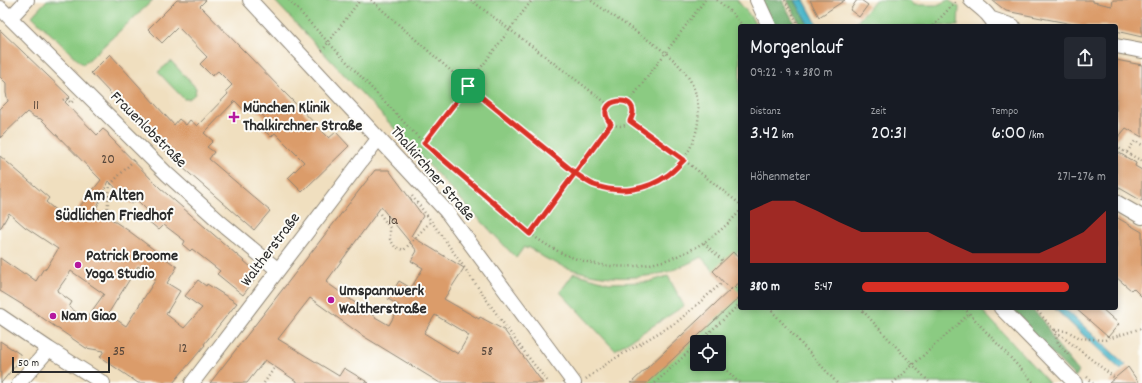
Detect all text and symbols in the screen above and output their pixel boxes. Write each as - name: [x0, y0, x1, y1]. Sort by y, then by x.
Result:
- text: Morgenlauf: [750, 33, 843, 64]
- button: share: [1064, 37, 1106, 79]
- text: 09:22 · 9 × 380 m: [750, 64, 832, 83]
- pin: [451, 69, 485, 103]
- icon: arrive: [457, 75, 479, 97]
- street label: Frauenlobstraße: [104, 86, 192, 174]
- house number: 11: [33, 96, 39, 116]
- place label: München Klinik Thalkirchner Straße: [243, 97, 362, 138]
- text: Distanz: [750, 104, 781, 120]
- text: Zeit: [871, 104, 886, 120]
- text: Tempo: [991, 104, 1018, 120]
- marker: München Klinik Thalkirchner Straße: [228, 111, 240, 123]
- text: 3.42: [750, 120, 779, 148]
- text: 20:31: [871, 120, 907, 148]
- text: 6:00: [991, 120, 1026, 148]
- street label: Thalkirchner Straße: [384, 121, 480, 227]
- text: km: [779, 128, 794, 144]
- text: /km: [1026, 128, 1044, 144]
- house number: 20: [101, 150, 115, 170]
- text: Höhenmeter: [750, 168, 810, 187]
- text: 271–276 m: [1057, 168, 1106, 187]
- district label: Am Alten Südlichen Friedhof: [55, 185, 174, 229]
- street label: Waltherstraße: [236, 208, 306, 292]
- house number: 1a: [388, 211, 398, 231]
- place label: Patrick Broome Yoga Studio: [85, 245, 178, 286]
- marker: Patrick Broome Yoga Studio: [73, 260, 83, 270]
- text: 380 m: [750, 278, 780, 297]
- text: 5:47: [814, 278, 833, 297]
- place label: Umspannwerk Waltherstraße: [339, 280, 426, 321]
- marker: Umspannwerk Waltherstraße: [326, 295, 336, 305]
- place label: Nam Giao: [61, 305, 117, 328]
- marker: Nam Giao: [48, 311, 58, 321]
- map controls: [690, 335, 726, 371]
- button: locate: [690, 335, 726, 371]
- house number: 12: [178, 339, 188, 359]
- house number: 35: [113, 342, 125, 362]
- house number: 58: [481, 342, 493, 362]
- scale bar: [12, 355, 110, 374]
- text: 50 m: [18, 356, 39, 372]

